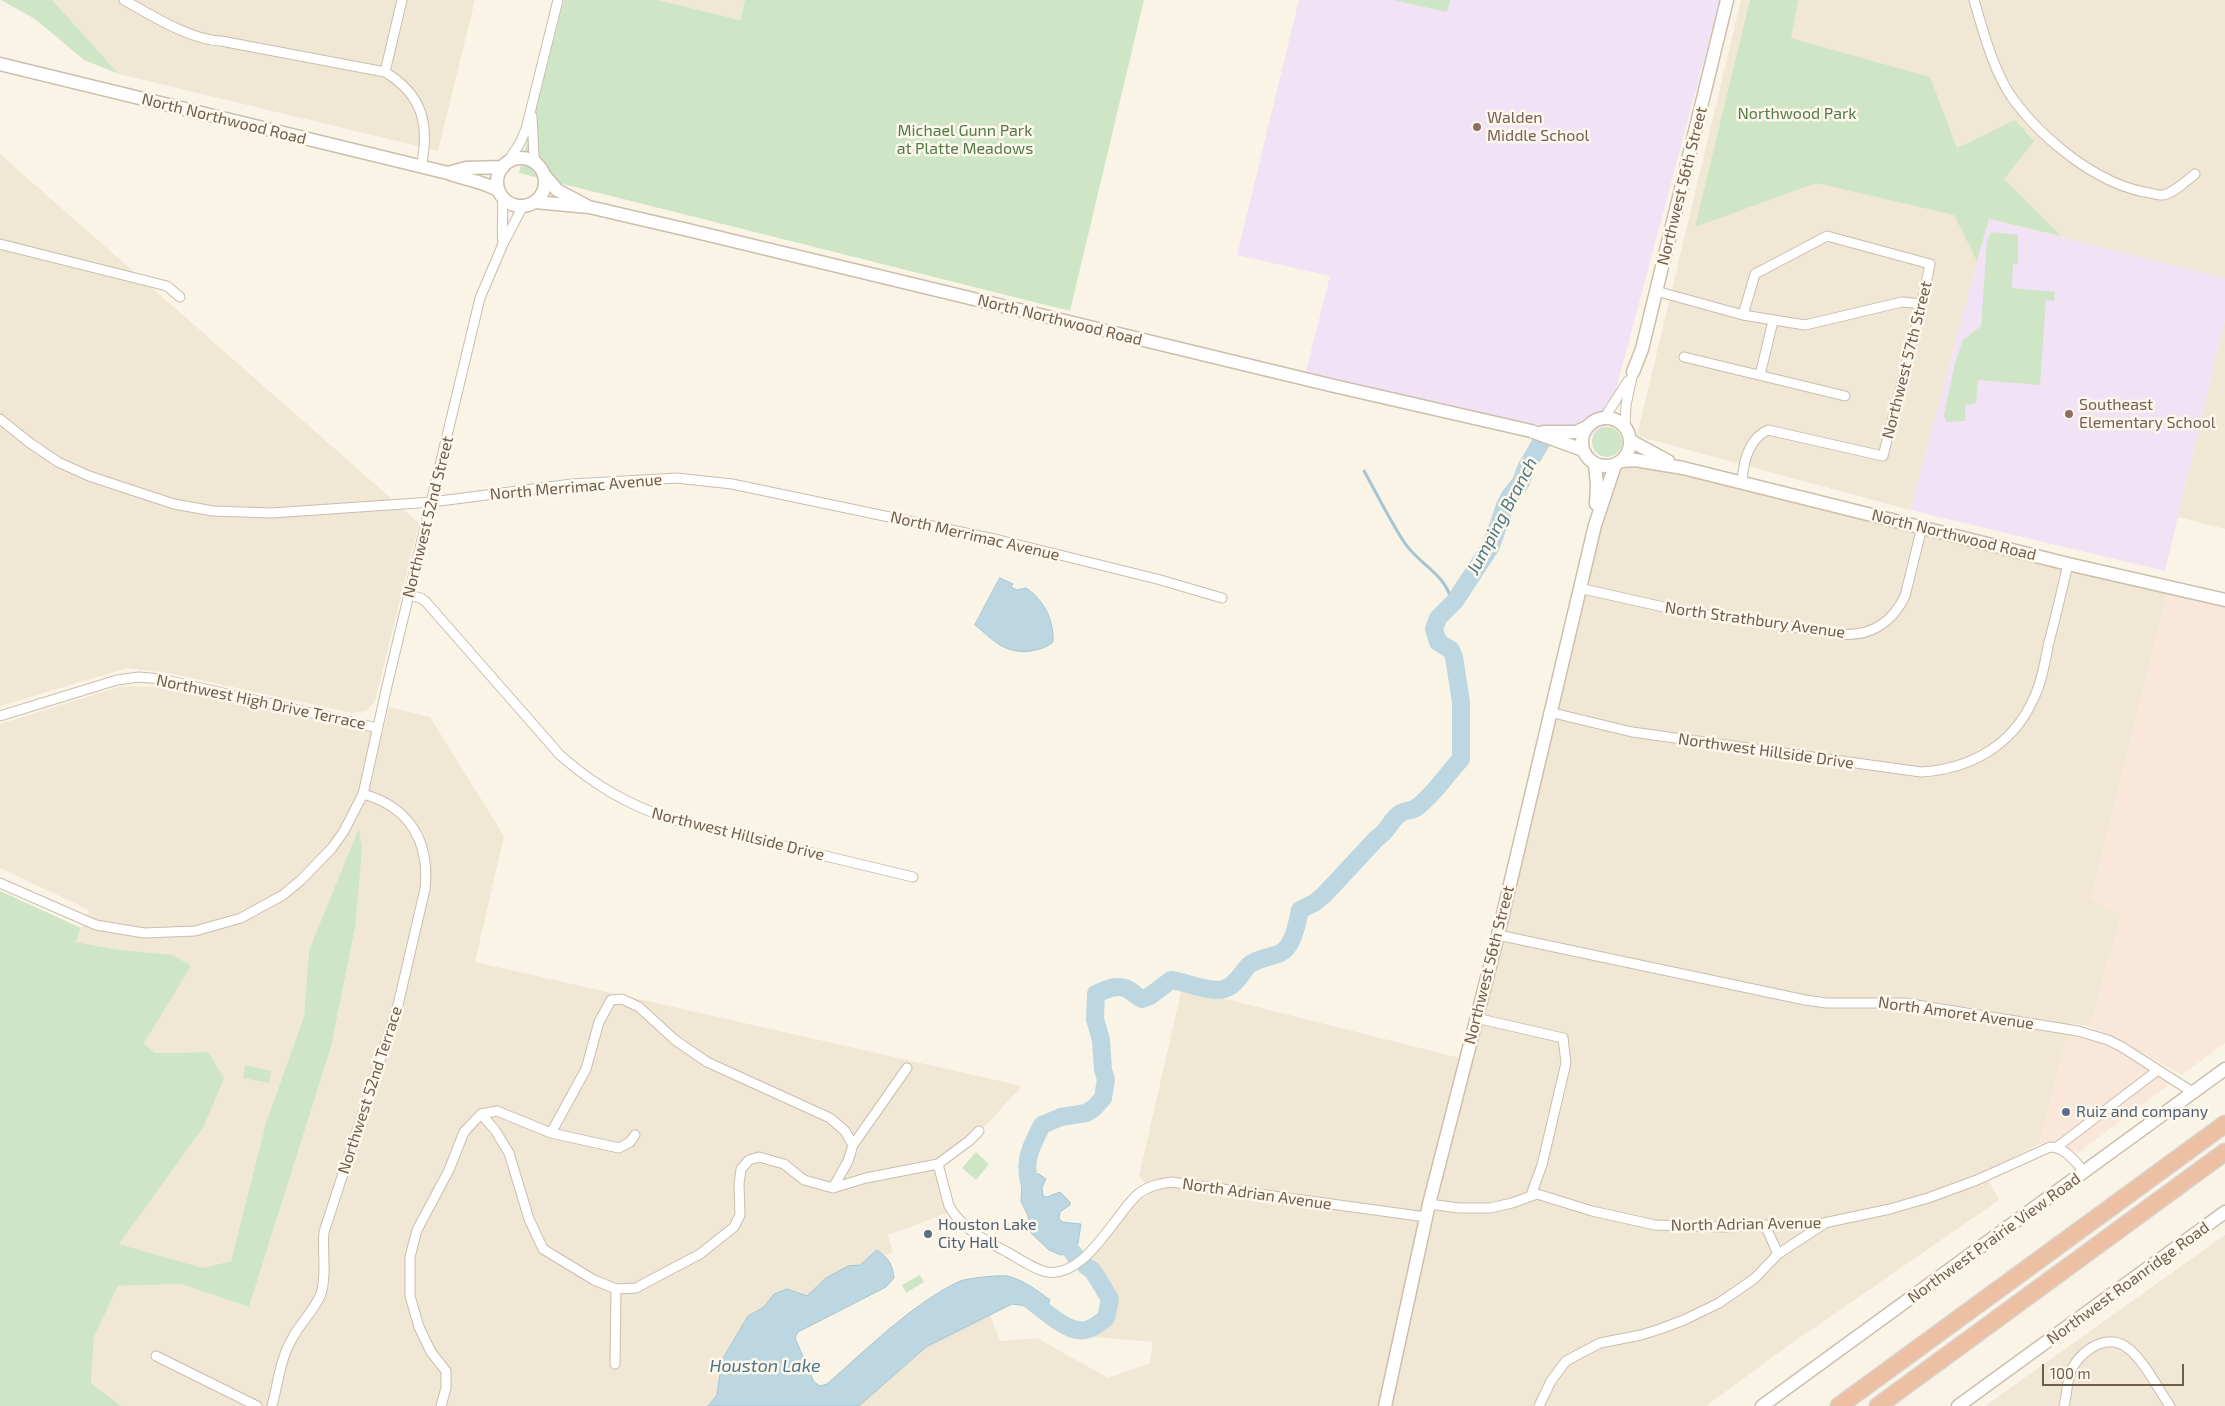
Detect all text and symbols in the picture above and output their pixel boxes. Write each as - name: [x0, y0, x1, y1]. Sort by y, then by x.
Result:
- street label: North Northwood Road: [140, 89, 308, 149]
- park label: Northwood Park: [1738, 104, 1856, 124]
- street label: Northwest 56th Street: [1653, 105, 1711, 267]
- place label: Walden Middle School: [1487, 108, 1589, 146]
- park label: Michael Gunn Park at Platte Meadows: [897, 121, 1033, 159]
- marker: Walden Middle School: [1471, 121, 1483, 133]
- street label: Northwest 57th Street: [1878, 279, 1936, 441]
- street label: North Northwood Road: [976, 290, 1144, 350]
- place label: Southeast Elementary School: [2079, 395, 2216, 433]
- marker: Southeast Elementary School: [2063, 408, 2075, 420]
- street label: Northwest 52nd Street: [399, 434, 457, 600]
- water label: Jumping Branch: [1462, 454, 1542, 578]
- street label: North Merrimac Avenue: [489, 470, 663, 504]
- street label: North Northwood Road: [1870, 505, 2038, 565]
- street label: North Merrimac Avenue: [889, 507, 1061, 565]
- street label: North Strathbury Avenue: [1664, 598, 1846, 642]
- street label: Northwest High Drive Terrace: [154, 670, 368, 734]
- street label: Northwest Hillside Drive: [1677, 729, 1855, 773]
- street label: Northwest Hillside Drive: [650, 803, 826, 865]
- street label: Northwest 56th Street: [1460, 884, 1518, 1046]
- street label: North Amoret Avenue: [1877, 993, 2035, 1033]
- street label: Northwest 52nd Terrace: [334, 1004, 406, 1176]
- place label: Ruiz and company: [2076, 1102, 2208, 1122]
- marker: Ruiz and company: [2060, 1106, 2072, 1118]
- street label: Northwest Prairie View Road: [1904, 1169, 2084, 1307]
- street label: North Adrian Avenue: [1181, 1174, 1333, 1214]
- street label: North Adrian Avenue: [1671, 1213, 1821, 1235]
- place label: Houston Lake City Hall: [938, 1215, 1037, 1253]
- street label: Northwest Roanridge Road: [2043, 1218, 2213, 1348]
- marker: Houston Lake City Hall: [922, 1228, 934, 1240]
- scale bar: [2045, 1354, 2188, 1386]
- water label: Houston Lake: [709, 1355, 821, 1377]
- text: 100 m: [2050, 1364, 2091, 1382]

